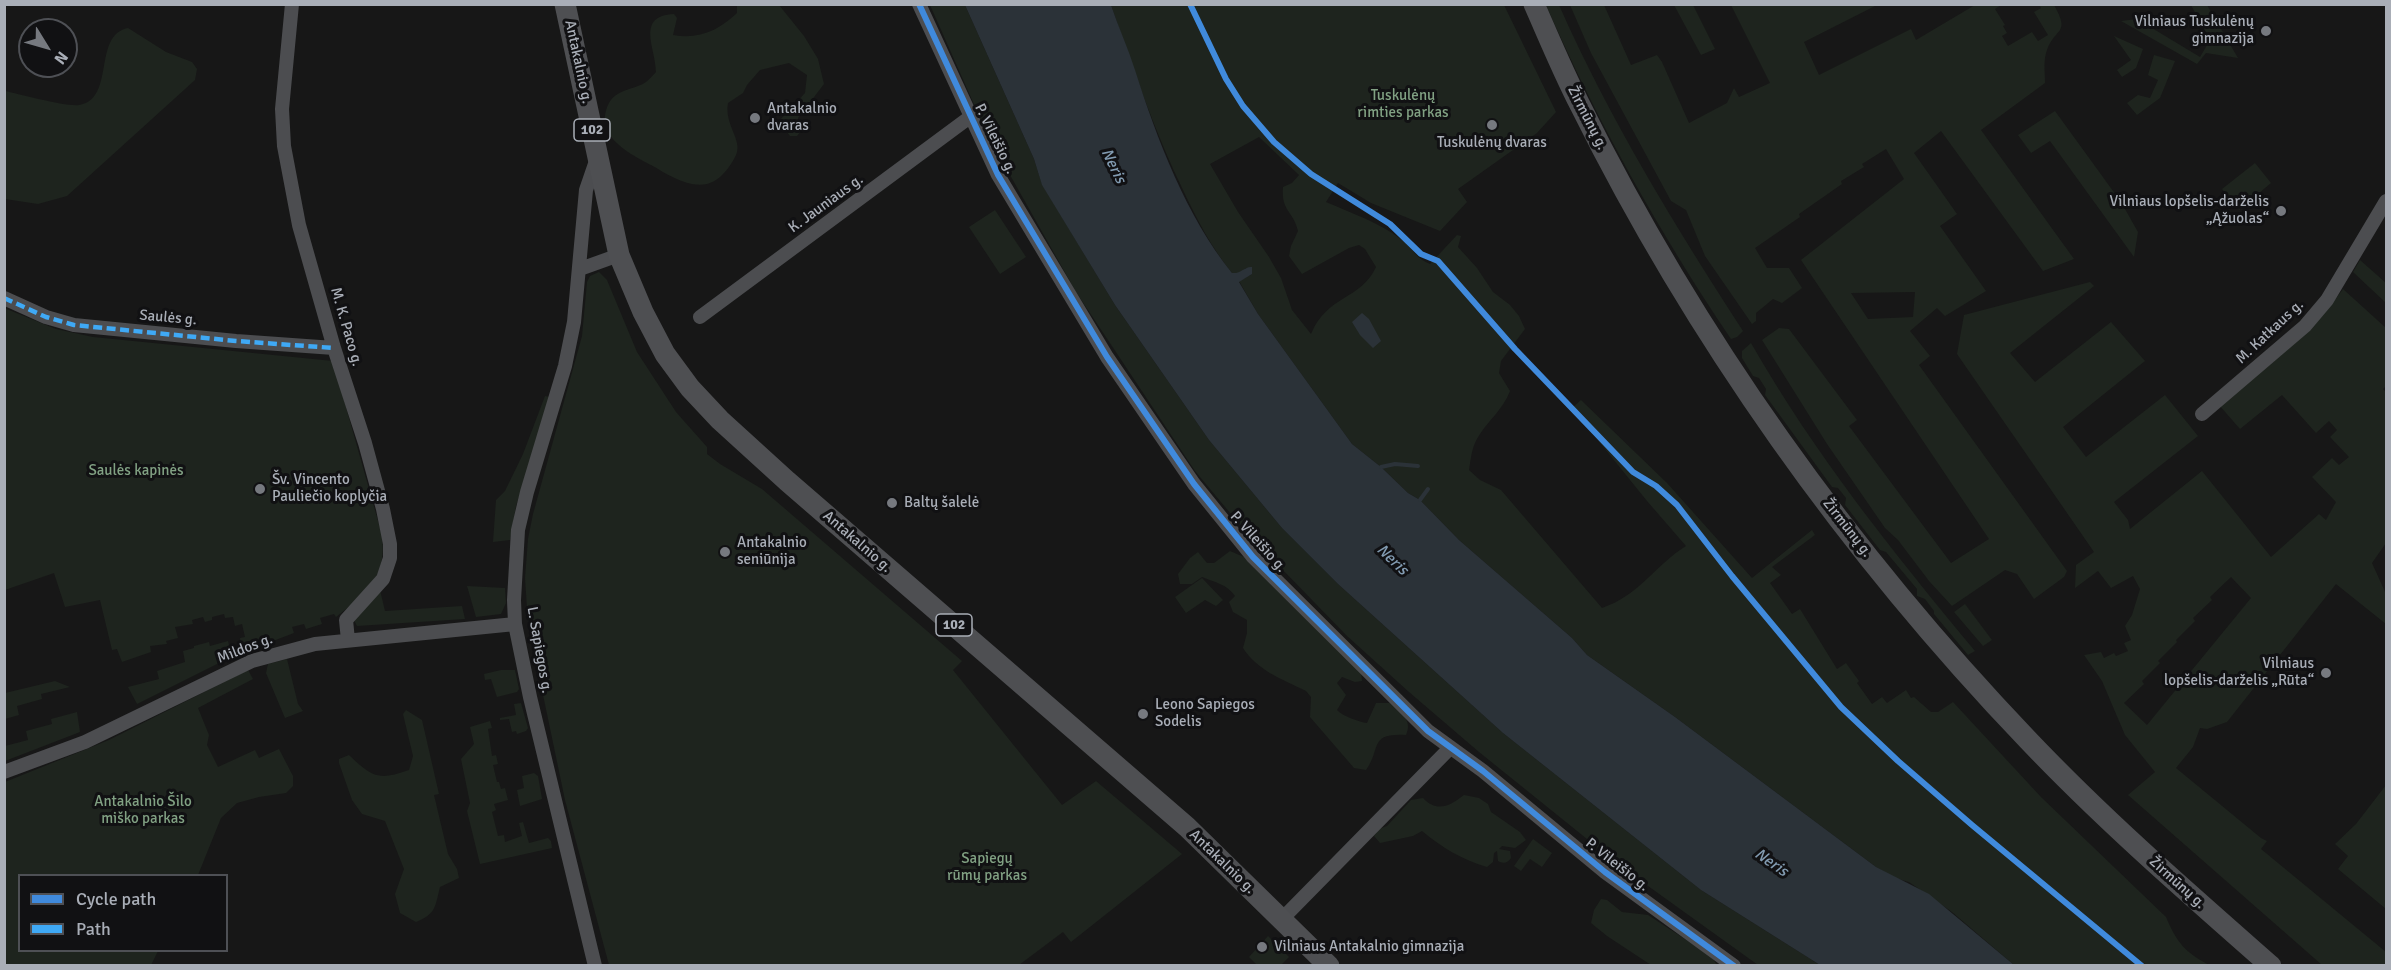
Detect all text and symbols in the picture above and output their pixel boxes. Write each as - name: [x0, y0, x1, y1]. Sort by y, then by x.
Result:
- place label: Vilniaus Tuskulėnų gimnazija: [2134, 13, 2254, 48]
- north arrow: [18, 18, 78, 78]
- street label: Antakalnio g.: [560, 19, 596, 105]
- marker: Vilniaus Tuskulėnų gimnazija: [2259, 24, 2273, 38]
- text: N: [49, 47, 72, 68]
- street label: Žirmūnų g.: [1563, 83, 1611, 153]
- park label: Tuskulėnų rimties parkas: [1357, 87, 1449, 122]
- place label: Antakalnio dvaras: [767, 100, 837, 135]
- street label: P. Vileišio g.: [970, 101, 1020, 177]
- marker: Antakalnio dvaras: [748, 111, 762, 125]
- marker: Tuskulėnų dvaras: [1485, 118, 1499, 132]
- road number: 102: [574, 119, 610, 141]
- place label: Tuskulėnų dvaras: [1437, 134, 1547, 152]
- water label: Neris: [1096, 145, 1130, 187]
- street label: K. Jauniaus g.: [785, 171, 867, 237]
- place label: Vilniaus lopšelis-darželis „Ąžuolas“: [2110, 193, 2269, 228]
- marker: Vilniaus lopšelis-darželis „Ąžuolas“: [2274, 204, 2288, 218]
- street label: M. K. Paco g.: [326, 285, 366, 369]
- street label: M. Katkaus g.: [2232, 296, 2308, 368]
- street label: Saulės g.: [139, 307, 197, 329]
- park label: Saulės kapinės: [88, 462, 184, 480]
- place label: Šv. Vincento Pauliečio koplyčia: [272, 471, 387, 506]
- marker: Šv. Vincento Pauliečio koplyčia: [253, 482, 267, 496]
- place label: Baltų šalelė: [904, 494, 979, 512]
- street label: Žirmūnų g.: [1818, 495, 1876, 561]
- marker: Baltų šalelė: [885, 496, 899, 510]
- street label: Antakalnio g.: [819, 507, 895, 577]
- street label: P. Vileišio g.: [1226, 508, 1290, 576]
- place label: Antakalnio seniūnija: [737, 534, 807, 569]
- water label: Neris: [1372, 540, 1412, 580]
- marker: Antakalnio seniūnija: [718, 545, 732, 559]
- street label: L. Sapiegos g.: [523, 605, 555, 695]
- road number: 102: [936, 614, 972, 636]
- street label: Mildos g.: [215, 630, 275, 668]
- place label: Vilniaus lopšelis-darželis „Rūta“: [2164, 655, 2314, 690]
- marker: Vilniaus lopšelis-darželis „Rūta“: [2319, 666, 2333, 680]
- place label: Leono Sapiegos Sodelis: [1155, 696, 1255, 731]
- marker: Leono Sapiegos Sodelis: [1136, 707, 1150, 721]
- park label: Antakalnio Šilo miško parkas: [94, 793, 192, 828]
- street label: Antakalnio g.: [1185, 826, 1259, 898]
- street label: P. Vileišio g.: [1582, 835, 1652, 895]
- water label: Neris: [1751, 845, 1791, 881]
- park label: Sapiegų rūmų parkas: [947, 850, 1027, 885]
- street label: Žirmūnų g.: [2145, 853, 2209, 913]
- legend: [18, 874, 228, 952]
- text: Cycle path: [76, 888, 156, 910]
- text: Path: [76, 918, 111, 940]
- place label: Vilniaus Antakalnio gimnazija: [1274, 938, 1464, 956]
- marker: Vilniaus Antakalnio gimnazija: [1255, 940, 1269, 954]

